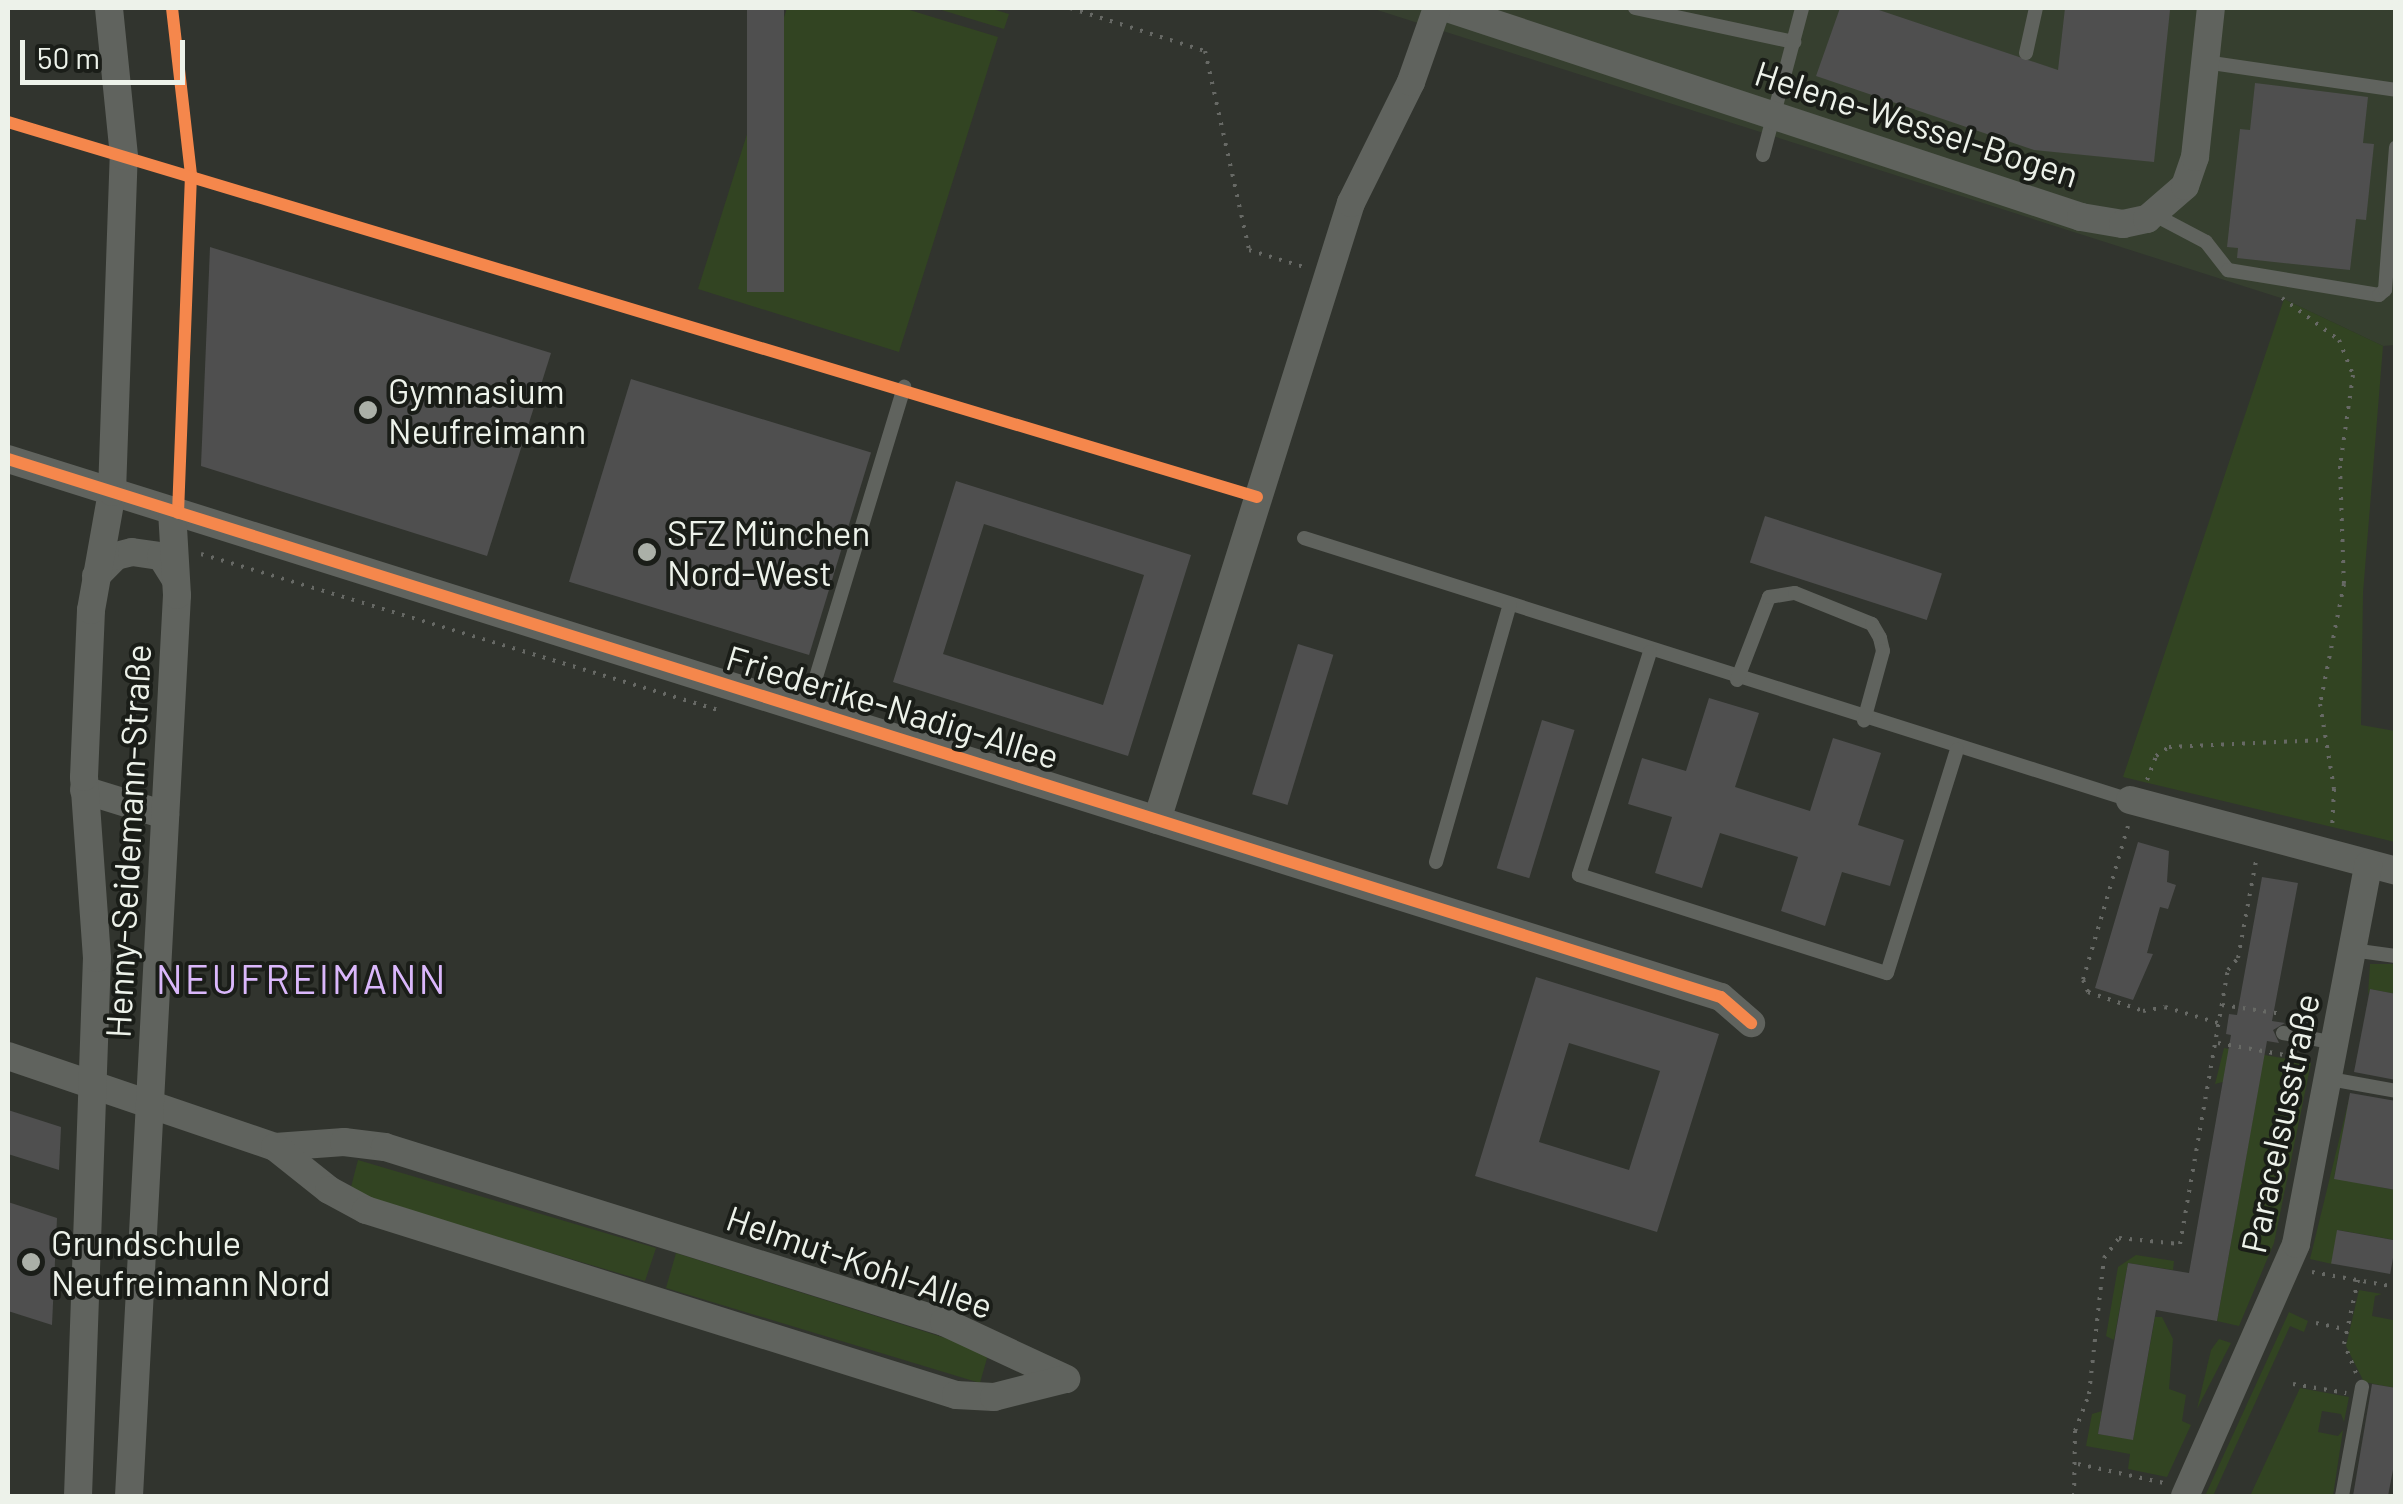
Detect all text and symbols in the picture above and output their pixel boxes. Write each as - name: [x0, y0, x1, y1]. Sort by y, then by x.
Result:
- scale bar: [25, 20, 190, 82]
- text: 50 m: [37, 39, 100, 75]
- street label: Helene-Wessel-Bogen: [1750, 51, 2084, 195]
- place label: Gymnasium Neufreimann: [388, 369, 586, 451]
- marker: Gymnasium Neufreimann: [357, 399, 379, 421]
- place label: SFZ München Nord-West: [667, 511, 870, 593]
- marker: SFZ München Nord-West: [636, 541, 658, 563]
- street label: Friederike-Nadig-Allee: [722, 635, 1064, 777]
- street label: Henny-Seidemann-Straße: [96, 643, 158, 1039]
- district label: NEUFREIMANN: [156, 954, 448, 1002]
- street label: Paracelsusstraße: [2231, 990, 2327, 1256]
- street label: Helmut-Kohl-Allee: [721, 1196, 999, 1326]
- place label: Grundschule Neufreimann Nord: [51, 1221, 331, 1303]
- marker: Grundschule Neufreimann Nord: [20, 1251, 42, 1273]

